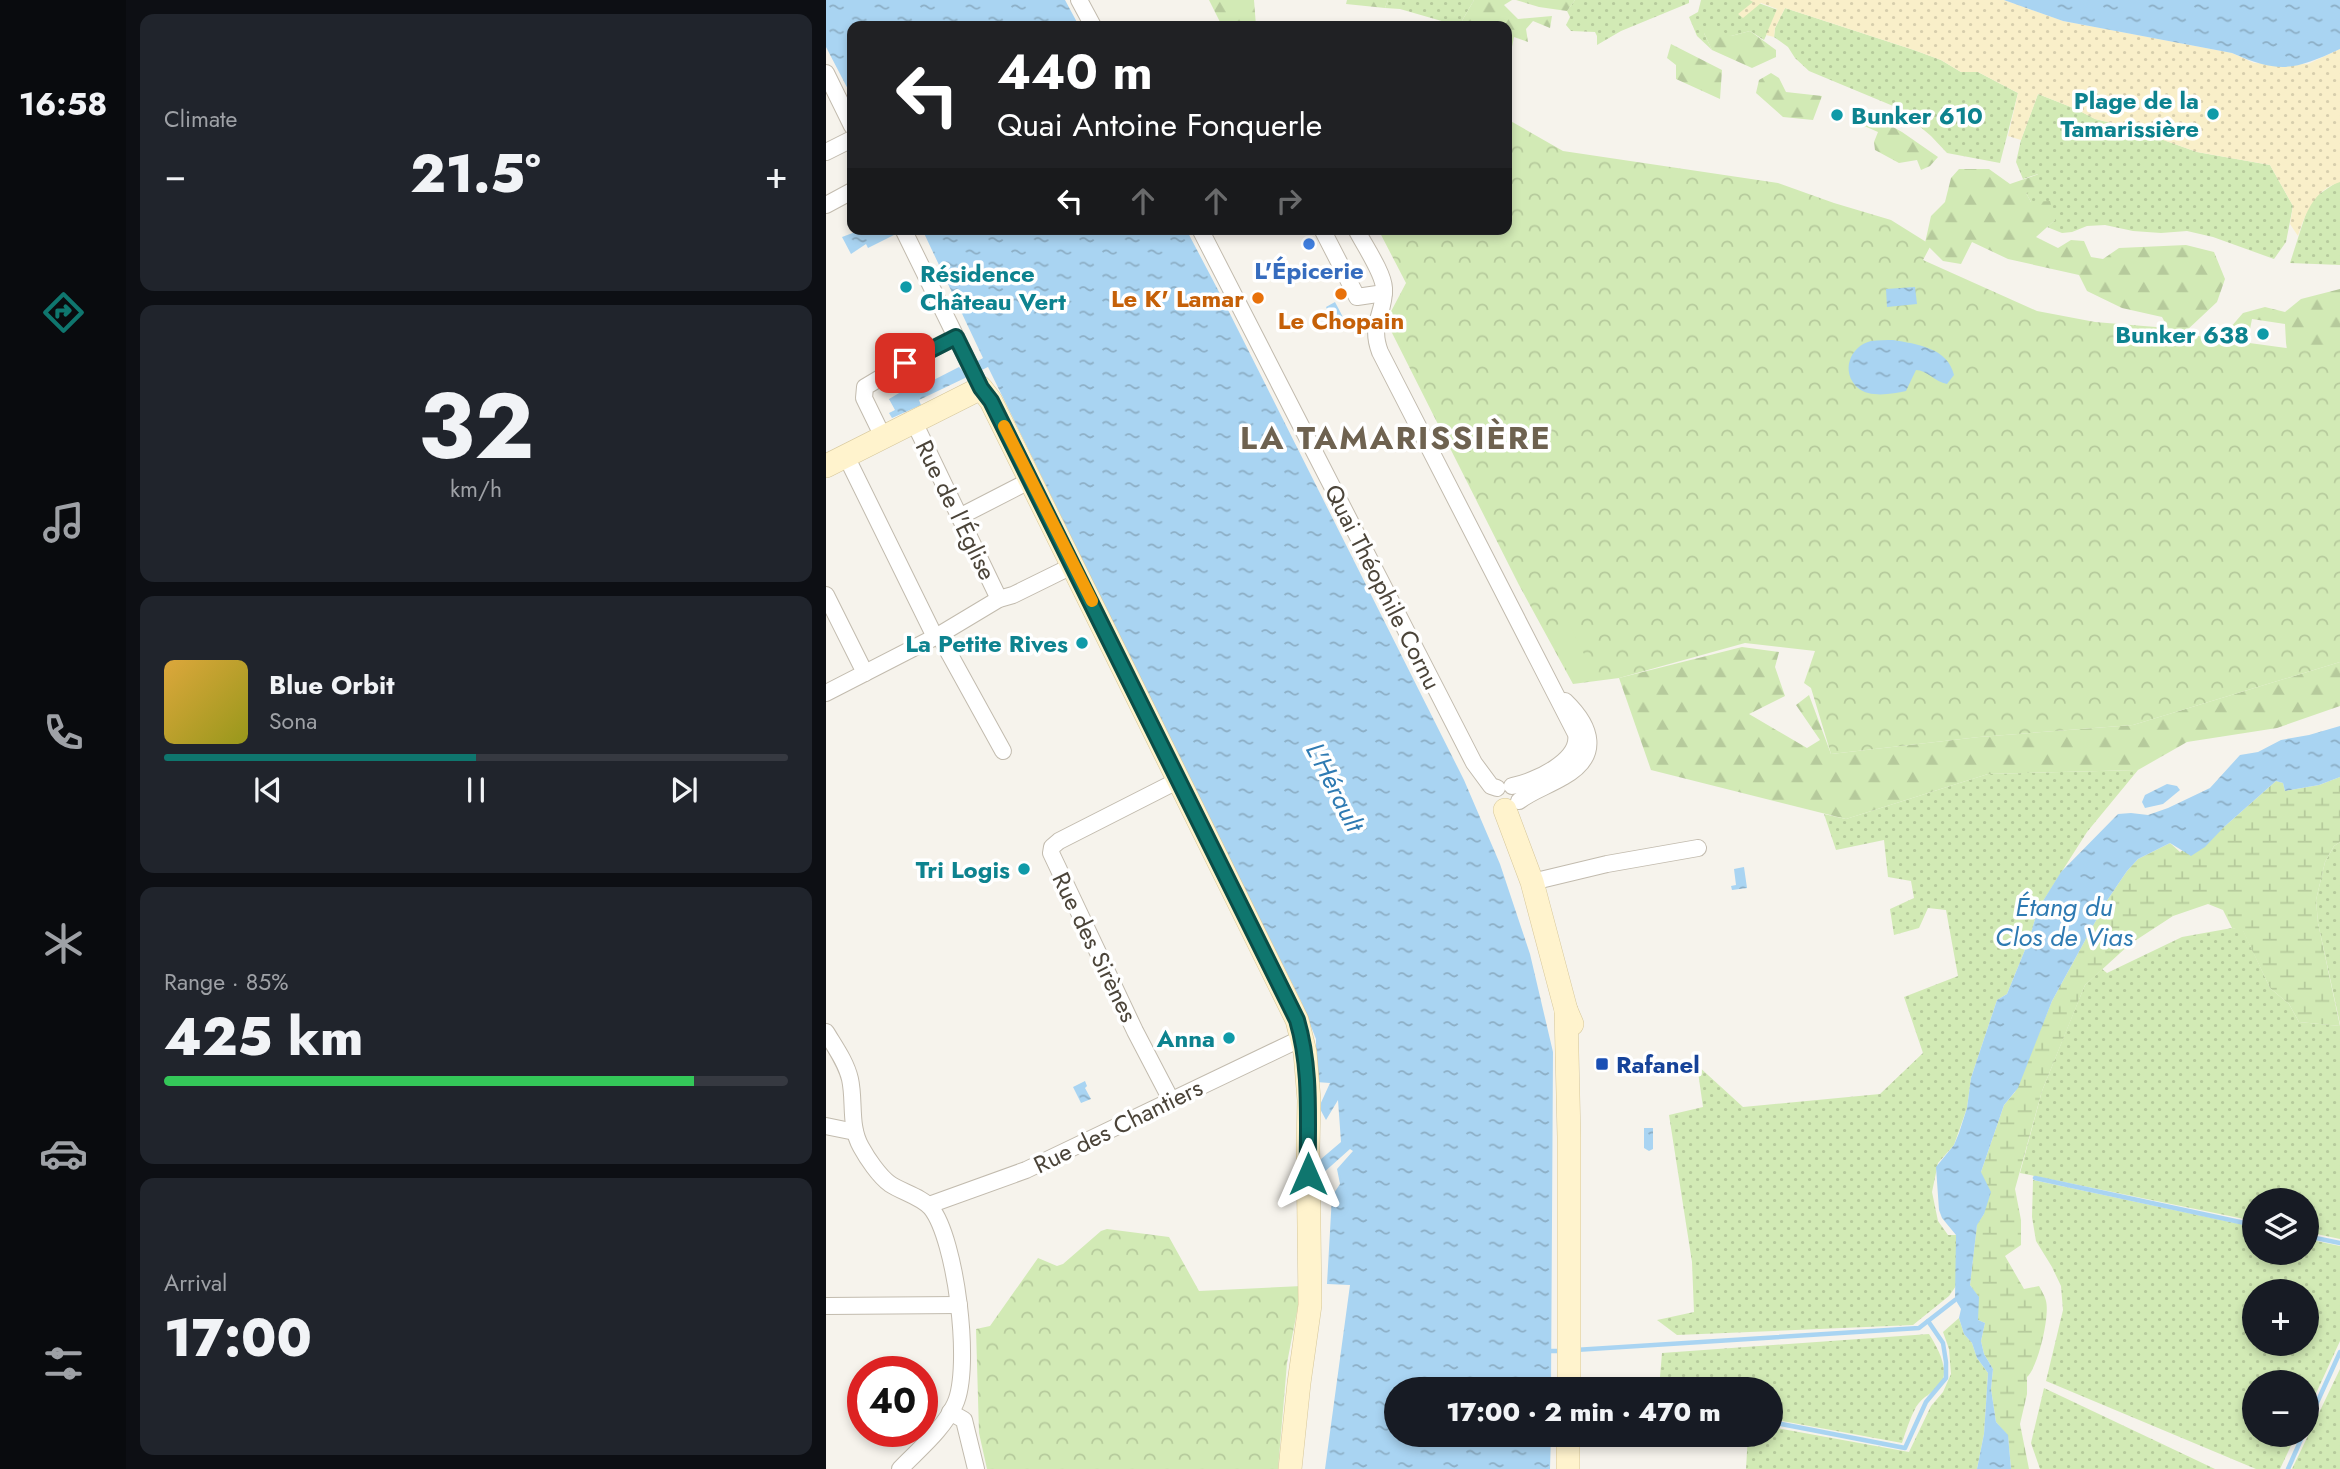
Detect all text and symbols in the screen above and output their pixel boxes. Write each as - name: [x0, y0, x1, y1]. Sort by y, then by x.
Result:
- text: 440 m: [997, 37, 1153, 107]
- icon: left: [882, 49, 973, 140]
- text: 16:58: [19, 81, 107, 127]
- place label: Plage de la Tamarissière: [2060, 83, 2199, 146]
- place label: Bunker 610: [1851, 98, 1983, 133]
- text: Climate: [164, 102, 237, 136]
- text: Quai Antoine Fonquerle: [997, 102, 1322, 148]
- marker: Plage de la Tamarissière: [2205, 106, 2221, 122]
- marker: Bunker 610: [1829, 107, 1845, 123]
- text: 21.5°: [410, 136, 541, 212]
- text: −: [164, 147, 186, 202]
- text: +: [765, 147, 788, 202]
- icon: left: [1051, 182, 1089, 220]
- icon: ahead: [1124, 182, 1162, 220]
- icon: ahead: [1197, 182, 1235, 220]
- icon: right: [1270, 182, 1308, 220]
- marker: L'Épicerie: [1301, 236, 1317, 252]
- place label: L'Épicerie: [1254, 253, 1364, 288]
- place label: Résidence Château Vert: [920, 256, 1066, 319]
- marker: Résidence Château Vert: [898, 279, 914, 295]
- place label: Le K' Lamar: [1111, 281, 1244, 316]
- marker: Le Chopain: [1333, 286, 1349, 302]
- icon: directions: [39, 288, 88, 337]
- marker: Le K' Lamar: [1250, 290, 1266, 306]
- place label: Le Chopain: [1278, 303, 1404, 338]
- place label: Bunker 638: [2115, 317, 2249, 352]
- marker: Bunker 638: [2255, 326, 2271, 342]
- pin: [875, 333, 935, 393]
- icon: arrive: [886, 344, 924, 382]
- text: 32: [418, 361, 534, 492]
- district label: LA TAMARISSIÈRE: [1240, 415, 1552, 461]
- street label: Rue de l'Église: [907, 434, 1005, 586]
- text: km/h: [450, 472, 502, 506]
- street label: Quai Théophile Cornu: [1316, 478, 1450, 696]
- icon: music: [39, 498, 88, 547]
- place label: La Petite Rives: [905, 626, 1068, 661]
- marker: La Petite Rives: [1074, 635, 1090, 651]
- text: Blue Orbit: [269, 666, 394, 704]
- text: Sona: [269, 704, 317, 738]
- icon: phone: [39, 708, 88, 757]
- water label: L'Hérault: [1296, 736, 1374, 840]
- icon: previous: [249, 771, 287, 809]
- icon: pause: [457, 771, 495, 809]
- icon: next: [665, 771, 703, 809]
- place label: Tri Logis: [916, 852, 1010, 887]
- marker: Tri Logis: [1016, 861, 1032, 877]
- street label: Rue des Sirènes: [1044, 866, 1146, 1028]
- water label: Étang du Clos de Vias: [1995, 888, 2134, 956]
- icon: climate: [39, 919, 88, 968]
- text: Range · 85%: [164, 965, 288, 999]
- text: 425 km: [164, 999, 363, 1075]
- place label: Anna: [1156, 1021, 1215, 1056]
- marker: Anna: [1221, 1030, 1237, 1046]
- place label: Rafanel: [1616, 1047, 1700, 1082]
- marker: Rafanel: [1594, 1056, 1610, 1072]
- street label: Rue des Chantiers: [1028, 1070, 1208, 1182]
- icon: car: [39, 1129, 88, 1178]
- position arrow: [1271, 1137, 1345, 1211]
- map controls: [2242, 1188, 2319, 1447]
- button: layers: [2242, 1188, 2319, 1265]
- text: Arrival: [164, 1266, 227, 1300]
- button: +: [2242, 1279, 2319, 1356]
- text: 17:00: [164, 1300, 312, 1376]
- icon: filters: [39, 1339, 88, 1388]
- speed limit sign: 40: [847, 1356, 938, 1447]
- button: −: [2242, 1370, 2319, 1447]
- text: 17:00 · 2 min · 470 m: [1446, 1393, 1721, 1431]

